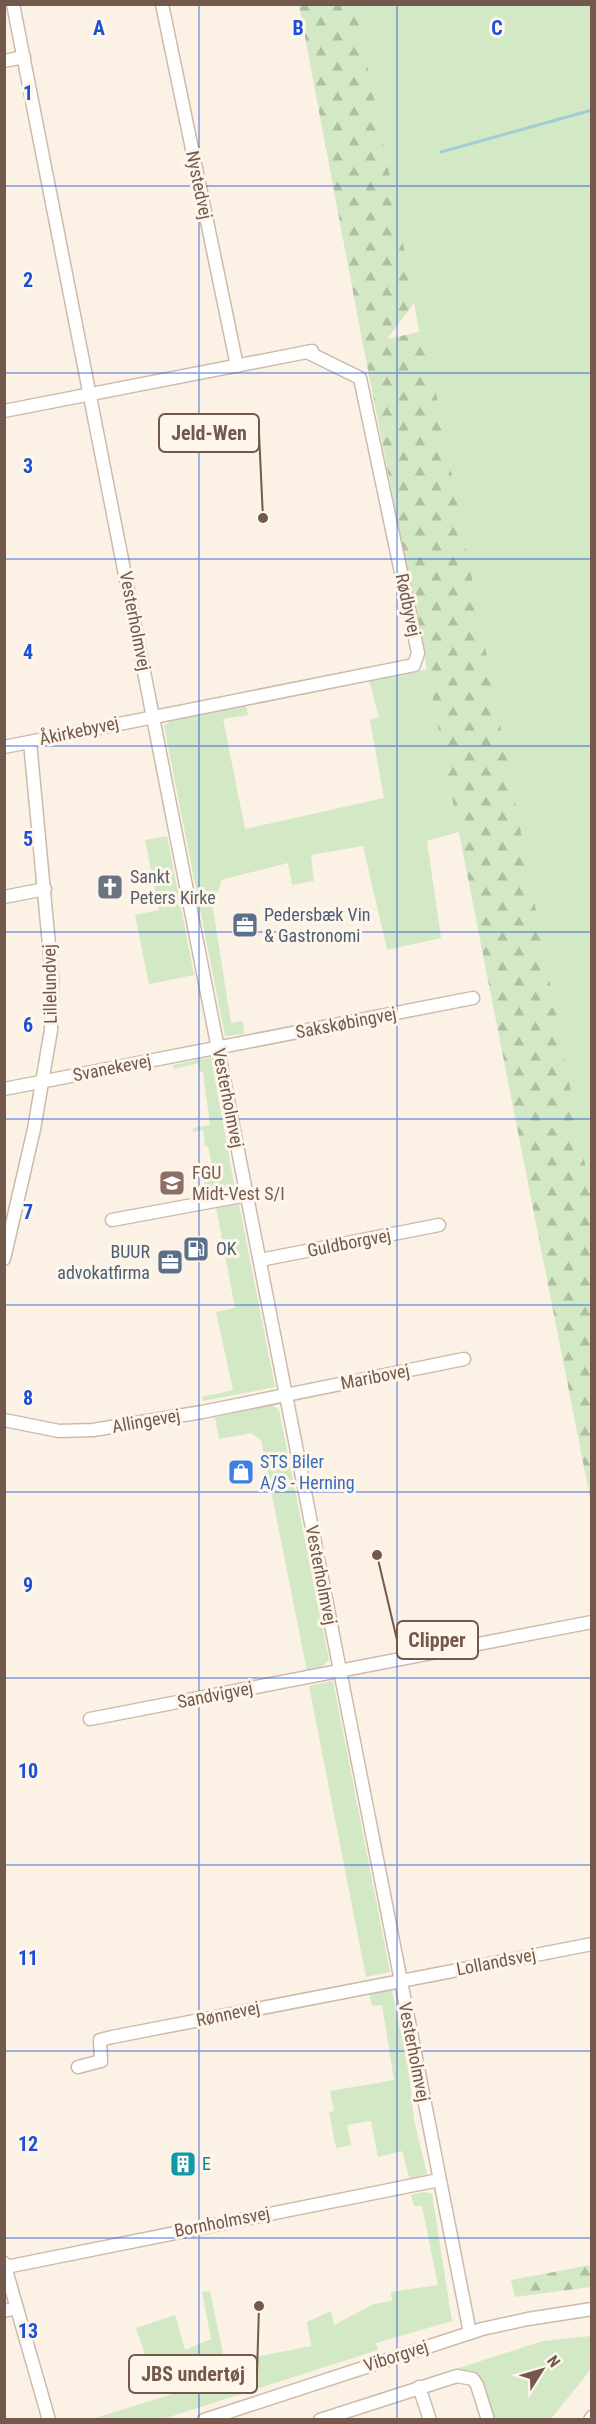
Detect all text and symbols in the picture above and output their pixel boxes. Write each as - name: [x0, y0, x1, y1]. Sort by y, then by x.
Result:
- text: A: [93, 16, 105, 40]
- text: B: [292, 16, 304, 40]
- text: C: [491, 16, 503, 40]
- text: 1: [23, 81, 33, 105]
- street label: Nystedvej: [182, 149, 217, 221]
- text: 2: [23, 268, 33, 292]
- callout: Jeld-Wen: [159, 414, 259, 452]
- text: Jeld-Wen: [171, 421, 247, 445]
- text: 3: [23, 454, 33, 478]
- street label: Vesterholmvej: [116, 569, 155, 673]
- street label: Rødbyvej: [392, 572, 425, 638]
- text: 4: [23, 640, 33, 664]
- street label: Åkirkebyvej: [37, 711, 121, 749]
- text: 5: [23, 827, 33, 851]
- place label: Sankt Peters Kirke: [130, 866, 216, 908]
- church icon: Sankt Peters Kirke: [95, 872, 125, 902]
- place label: Pedersbæk Vin & Gastronomi: [264, 904, 371, 946]
- office icon: Pedersbæk Vin & Gastronomi: [230, 910, 260, 940]
- street label: Lillelundvej: [38, 944, 61, 1024]
- street label: Sakskøbingvej: [294, 1002, 398, 1043]
- text: 6: [23, 1013, 33, 1037]
- street label: Vesterholmvej: [209, 1046, 248, 1150]
- street label: Svanekevej: [71, 1050, 153, 1085]
- place label: FGU Midt-Vest S/I: [192, 1162, 285, 1204]
- school or university icon: FGU Midt-Vest S/I: [157, 1168, 187, 1198]
- text: 7: [23, 1200, 33, 1224]
- street label: Guldborgvej: [305, 1224, 392, 1261]
- fuel station icon: OK: [181, 1234, 211, 1264]
- place label: OK: [216, 1238, 237, 1259]
- place label: BUUR advokatfirma: [57, 1241, 150, 1283]
- office icon: BUUR advokatfirma: [155, 1247, 185, 1277]
- street label: Maribovej: [339, 1360, 411, 1393]
- text: 8: [23, 1386, 33, 1410]
- street label: Allingevej: [110, 1404, 182, 1437]
- place label: STS Biler A/S - Herning: [260, 1451, 355, 1493]
- shop icon: STS Biler A/S - Herning: [226, 1457, 256, 1487]
- street label: Vesterholmvej: [302, 1523, 341, 1627]
- text: 9: [23, 1573, 33, 1597]
- callout: Clipper: [397, 1621, 478, 1659]
- text: Clipper: [408, 1628, 466, 1652]
- street label: Sandvigvej: [175, 1677, 254, 1712]
- text: 10: [18, 1759, 38, 1783]
- street label: Lollandsvej: [454, 1944, 537, 1979]
- text: 11: [18, 1946, 38, 1970]
- street label: Rønnevej: [194, 1997, 262, 2030]
- street label: Vesterholmvej: [395, 2000, 434, 2104]
- text: 12: [18, 2132, 38, 2156]
- building icon: E: [168, 2149, 198, 2179]
- place label: E: [202, 2153, 211, 2174]
- street label: Bornholmsvej: [172, 2202, 271, 2241]
- text: 13: [18, 2319, 38, 2343]
- street label: Viborgvej: [361, 2335, 431, 2376]
- north arrow: [512, 2340, 572, 2400]
- text: N: [543, 2352, 564, 2371]
- callout: JBS undertøj: [129, 2355, 257, 2393]
- text: JBS undertøj: [141, 2362, 245, 2386]

